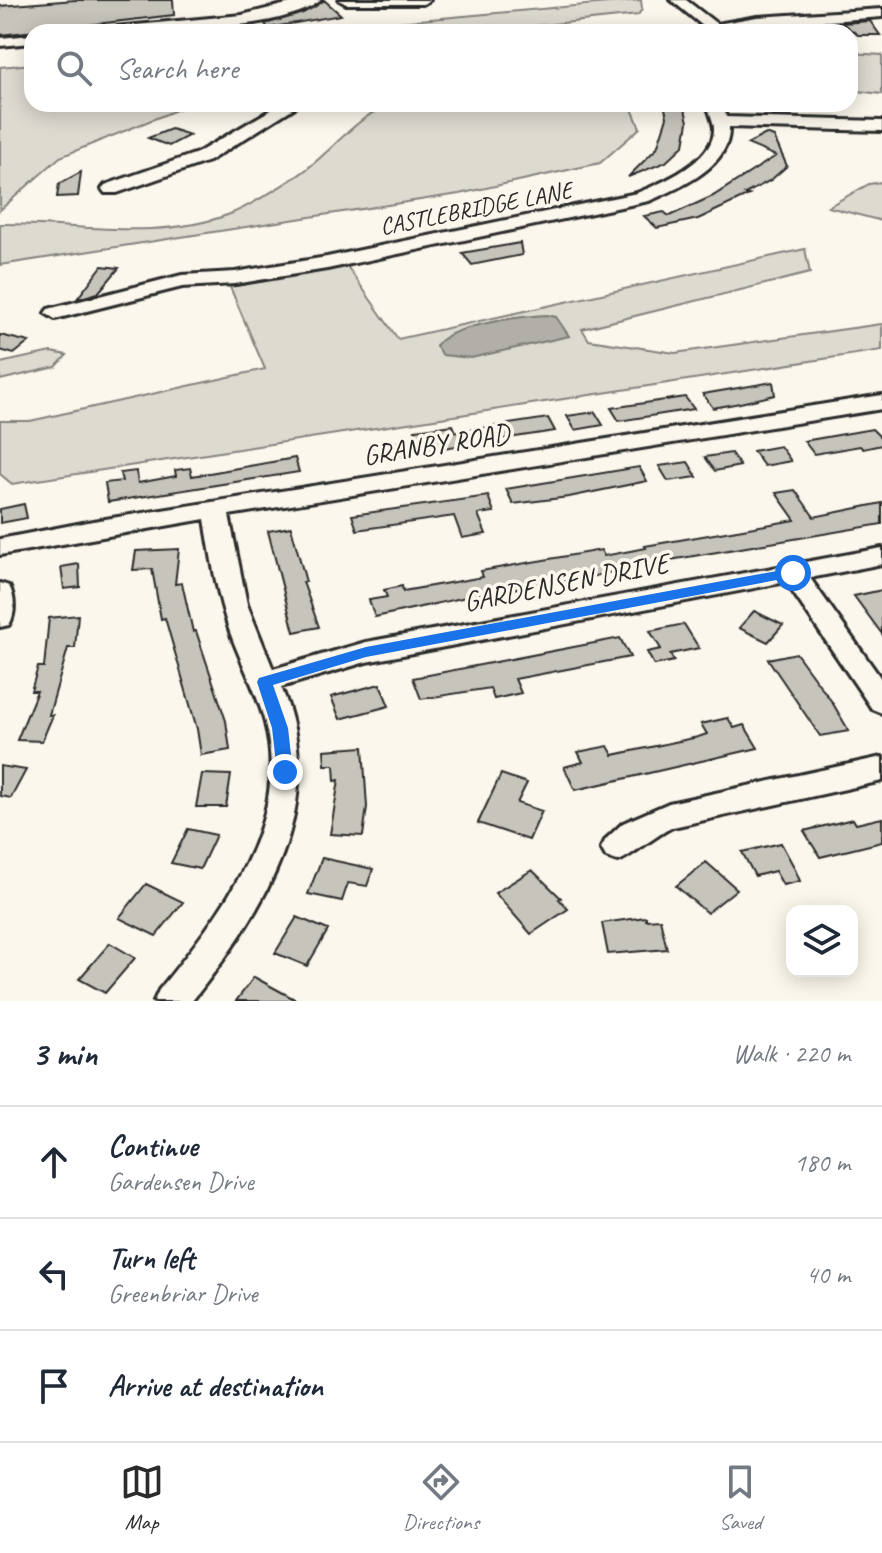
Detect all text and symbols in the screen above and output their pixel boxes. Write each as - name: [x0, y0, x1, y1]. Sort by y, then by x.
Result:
- search box: [24, 24, 858, 112]
- icon: search: [52, 46, 96, 90]
- text: Search here: [116, 49, 238, 87]
- street label: CASTLEBRIDGE LANE: [377, 174, 577, 241]
- street label: GRANBY ROAD: [360, 415, 514, 473]
- street label: GARDENSEN DRIVE: [461, 544, 675, 619]
- route start: [775, 555, 811, 591]
- route end: [267, 754, 303, 790]
- map controls: [786, 905, 858, 977]
- button: layers: [786, 905, 858, 977]
- text: 3 min: [32, 1032, 97, 1075]
- text: Walk · 220 m: [733, 1037, 850, 1070]
- text: Continue: [108, 1127, 198, 1165]
- icon: ahead: [32, 1140, 76, 1184]
- text: 180 m: [794, 1146, 850, 1179]
- text: Gardensen Drive: [108, 1165, 254, 1198]
- text: Turn left: [108, 1239, 195, 1277]
- icon: left: [32, 1252, 76, 1296]
- text: 40 m: [806, 1258, 850, 1291]
- text: Greenbriar Drive: [108, 1277, 257, 1310]
- icon: arrive: [32, 1364, 76, 1408]
- text: Arrive at destination: [108, 1367, 323, 1405]
- tab: Map: [120, 1460, 164, 1536]
- tab: Directions: [403, 1460, 479, 1536]
- tab: Saved: [718, 1460, 762, 1536]

